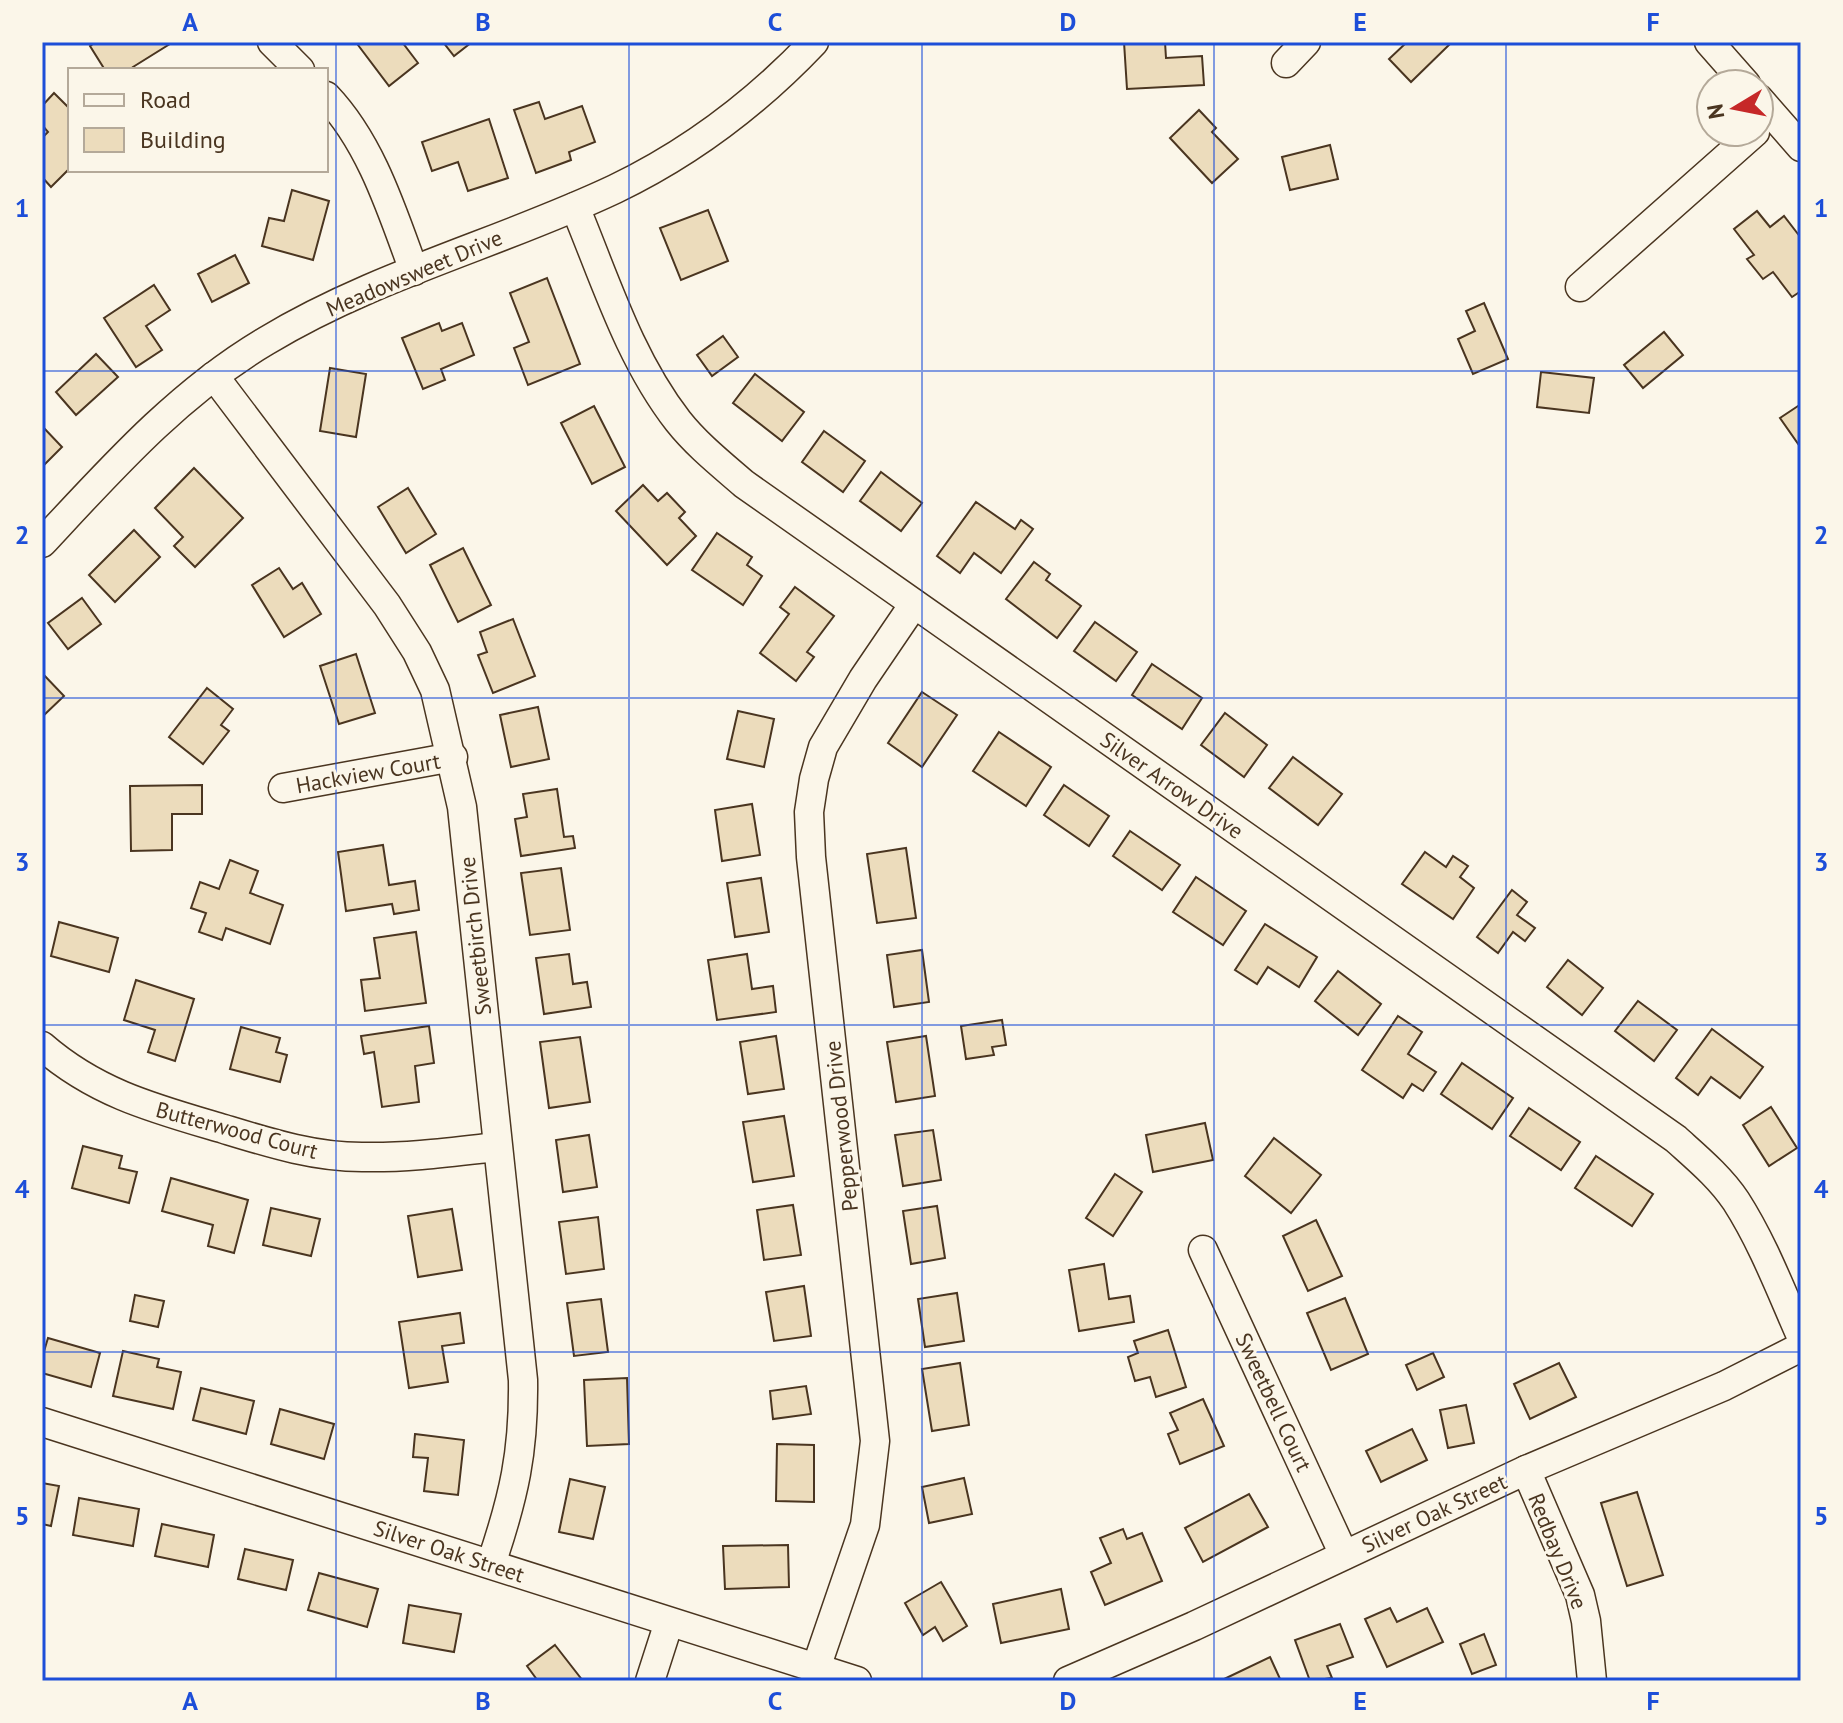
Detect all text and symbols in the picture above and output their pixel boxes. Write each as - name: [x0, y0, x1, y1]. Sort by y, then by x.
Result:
- text: A: [182, 5, 198, 38]
- text: B: [475, 5, 491, 38]
- text: C: [768, 5, 782, 38]
- text: D: [1060, 5, 1076, 38]
- text: E: [1353, 5, 1367, 38]
- text: F: [1646, 5, 1660, 38]
- legend: [68, 68, 328, 172]
- north arrow: [1695, 68, 1775, 148]
- text: Road: [140, 84, 191, 115]
- text: N: [1700, 102, 1730, 121]
- text: Building: [140, 124, 226, 155]
- text: 1: [15, 191, 29, 224]
- text: 1: [1814, 191, 1828, 224]
- street label: Meadowsweet Drive: [322, 223, 506, 323]
- text: 2: [15, 518, 29, 551]
- text: 2: [1814, 518, 1828, 551]
- street label: Silver Arrow Drive: [1095, 725, 1249, 845]
- street label: Hackview Court: [294, 746, 443, 799]
- text: 3: [15, 845, 29, 878]
- text: 3: [1814, 845, 1828, 878]
- street label: Sweetbirch Drive: [453, 855, 497, 1017]
- street label: Pepperwood Drive: [818, 1039, 864, 1213]
- street label: Butterwood Court: [153, 1095, 321, 1165]
- text: 4: [15, 1172, 30, 1205]
- text: 4: [1814, 1172, 1829, 1205]
- street label: Sweetbell Court: [1230, 1328, 1319, 1476]
- street label: Silver Oak Street: [1357, 1467, 1511, 1559]
- street label: Redbay Drive: [1522, 1489, 1594, 1613]
- text: 5: [15, 1499, 29, 1532]
- text: 5: [1814, 1499, 1828, 1532]
- street label: Silver Oak Street: [370, 1513, 528, 1589]
- text: A: [182, 1684, 198, 1717]
- text: B: [475, 1684, 491, 1717]
- text: C: [768, 1684, 782, 1717]
- text: D: [1060, 1684, 1076, 1717]
- text: E: [1353, 1684, 1367, 1717]
- text: F: [1646, 1684, 1660, 1717]

